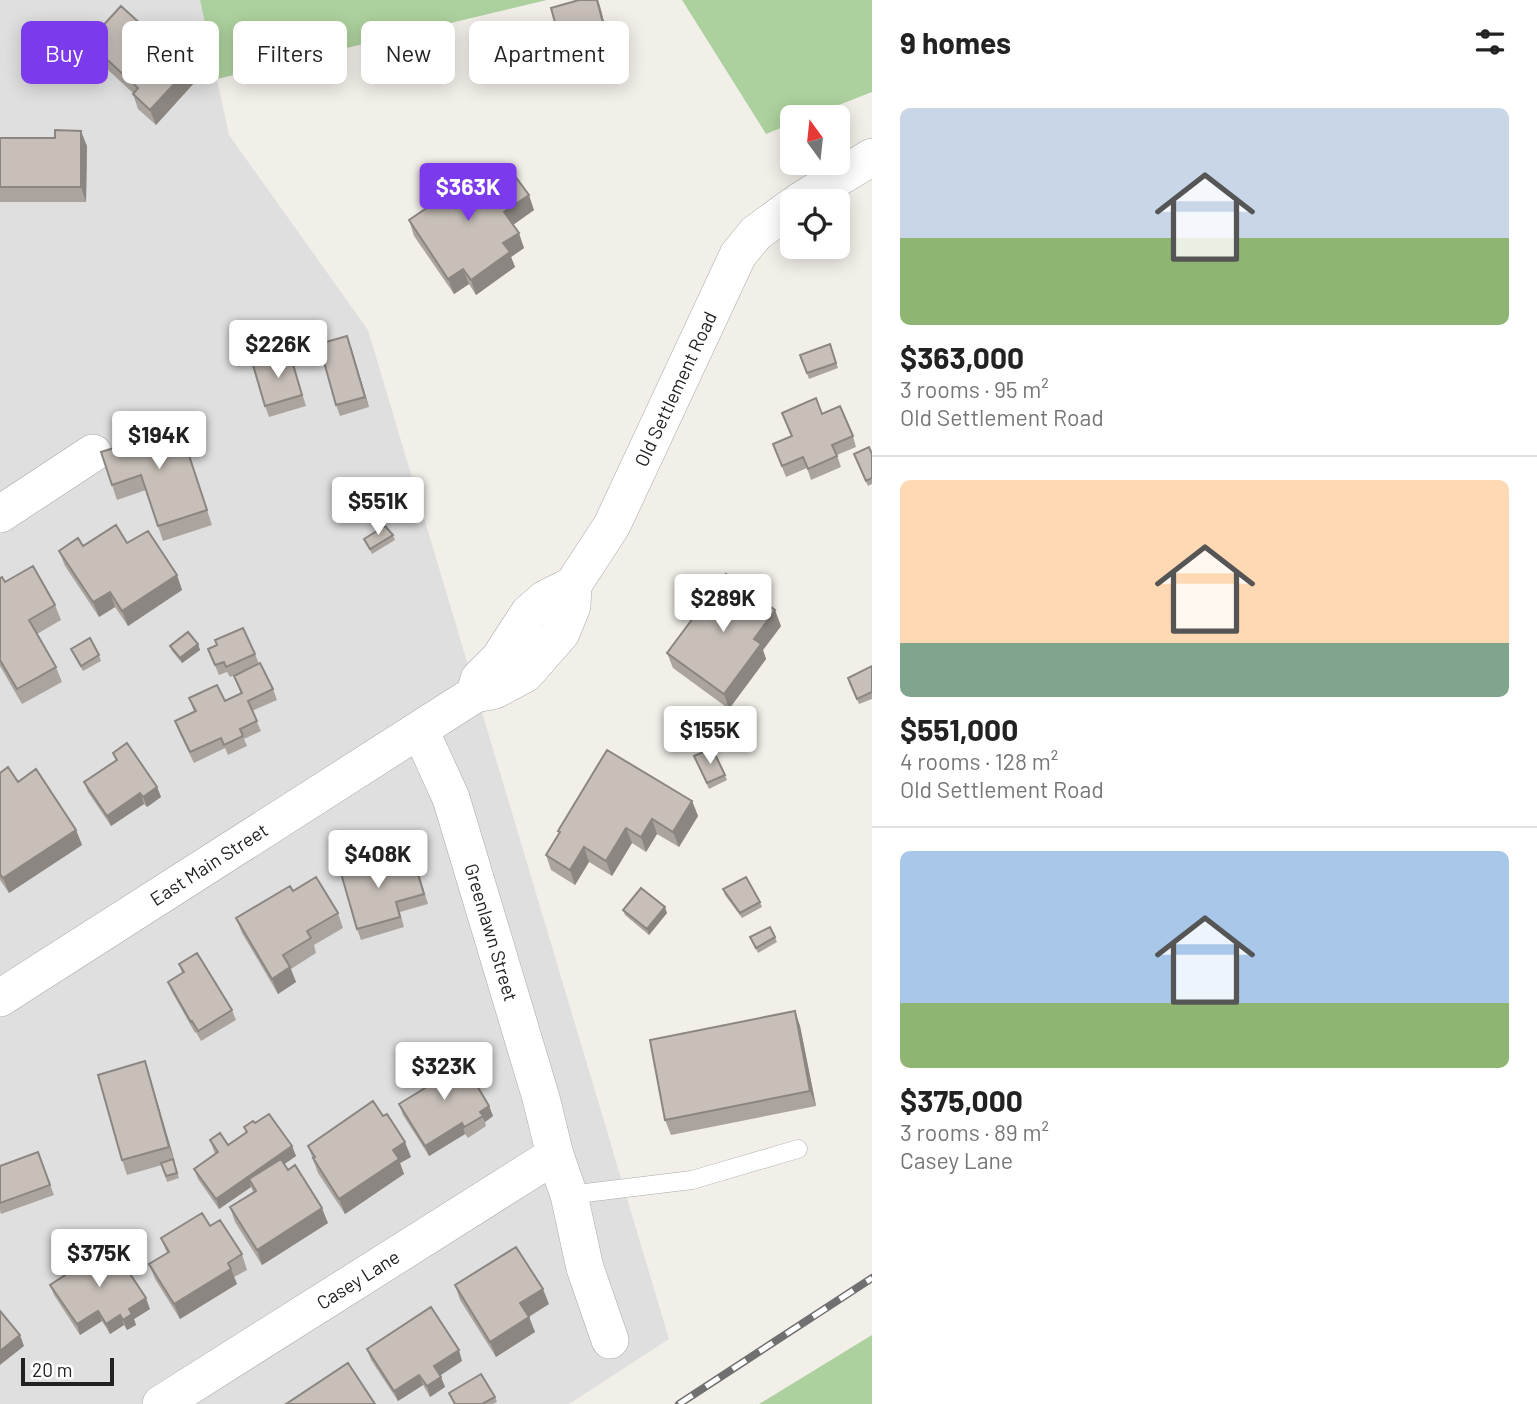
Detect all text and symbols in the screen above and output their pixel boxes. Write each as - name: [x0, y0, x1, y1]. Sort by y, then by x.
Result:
- chip: Buy: [21, 21, 108, 84]
- chip: Rent: [122, 21, 219, 84]
- chip: Filters: [233, 21, 347, 84]
- chip: New: [361, 21, 455, 84]
- chip: Apartment: [469, 21, 629, 84]
- icon: filters: [1471, 23, 1509, 61]
- text: 9 homes: [900, 24, 1011, 60]
- north arrow: [780, 105, 850, 175]
- map controls: [780, 105, 850, 259]
- icon: home: [1142, 154, 1268, 280]
- pin: $363K: [419, 164, 517, 223]
- text: $363K: [436, 172, 500, 200]
- button: locate: [780, 189, 850, 259]
- street label: Old Settlement Road: [629, 307, 721, 470]
- pin: $226K: [229, 320, 327, 380]
- text: $226K: [245, 329, 311, 357]
- text: $363,000: [900, 339, 1024, 375]
- text: 3 rooms · 95 m²: [900, 375, 1049, 403]
- text: Old Settlement Road: [900, 403, 1104, 431]
- pin: $194K: [110, 412, 208, 471]
- text: $194K: [128, 420, 190, 448]
- pin: $551K: [329, 477, 427, 537]
- text: $551K: [348, 486, 408, 514]
- icon: home: [1142, 526, 1268, 652]
- pin: $289K: [674, 574, 772, 634]
- text: $289K: [690, 583, 756, 611]
- pin: $155K: [661, 706, 759, 766]
- text: $551,000: [900, 711, 1018, 747]
- text: $155K: [680, 715, 740, 743]
- text: 4 rooms · 128 m²: [900, 747, 1058, 775]
- text: Old Settlement Road: [900, 775, 1104, 803]
- street label: East Main Street: [145, 818, 272, 910]
- pin: $408K: [329, 830, 427, 890]
- text: $408K: [344, 839, 412, 867]
- street label: Greenlawn Street: [460, 861, 523, 1004]
- icon: home: [1142, 897, 1268, 1023]
- pin: $323K: [395, 1042, 493, 1102]
- text: $323K: [412, 1051, 476, 1079]
- text: $375,000: [900, 1082, 1023, 1118]
- text: 3 rooms · 89 m²: [900, 1118, 1049, 1146]
- text: Casey Lane: [900, 1146, 1013, 1174]
- pin: $375K: [50, 1230, 148, 1289]
- text: $375K: [67, 1238, 131, 1266]
- street label: Casey Lane: [312, 1244, 403, 1314]
- scale bar: [21, 1355, 114, 1387]
- text: 20 m: [32, 1358, 72, 1381]

